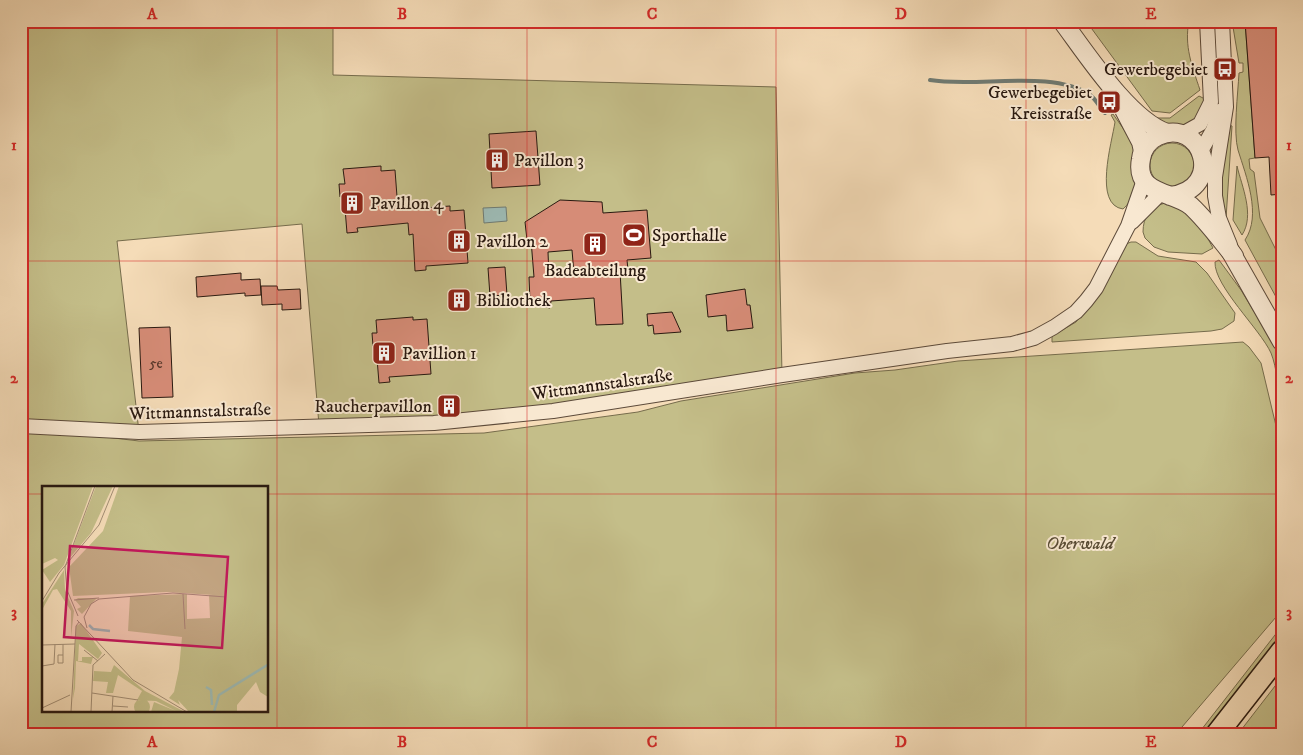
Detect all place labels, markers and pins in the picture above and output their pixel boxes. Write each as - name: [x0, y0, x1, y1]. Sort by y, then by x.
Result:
- bus stop icon: Gewerbegebiet: [1212, 56, 1238, 82]
- place label: Gewerbegebiet: [1104, 59, 1208, 81]
- place label: Gewerbegebiet Kreisstraße: [988, 82, 1092, 125]
- bus stop icon: Gewerbegebiet Kreisstraße: [1096, 89, 1122, 115]
- building icon: Pavillon 3: [484, 147, 510, 173]
- place label: Pavillon 3: [514, 150, 584, 172]
- building icon: Pavillon 4: [339, 190, 365, 216]
- place label: Pavillon 4: [370, 193, 444, 215]
- sports icon: Sporthalle: [621, 222, 647, 248]
- place label: Sporthalle: [652, 225, 727, 247]
- building icon: Pavillon 2: [446, 228, 472, 254]
- place label: Pavillon 2: [476, 231, 548, 253]
- building icon: Badeabteilung: [582, 231, 608, 257]
- place label: Badeabteilung: [544, 260, 646, 282]
- building icon: Bibliothek: [446, 287, 472, 313]
- place label: Bibliothek: [476, 290, 551, 312]
- building icon: Pavillion 1: [371, 340, 397, 366]
- place label: Pavillion 1: [402, 343, 477, 365]
- building icon: Raucherpavillon: [436, 393, 462, 419]
- place label: Raucherpavillon: [314, 396, 433, 418]

